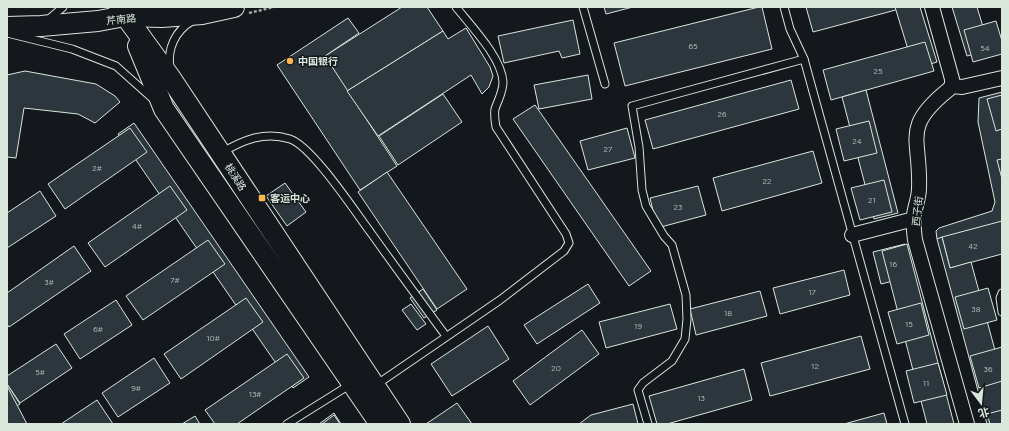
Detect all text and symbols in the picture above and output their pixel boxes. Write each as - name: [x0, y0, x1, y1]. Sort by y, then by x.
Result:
- street label: 芹南路: [105, 11, 137, 28]
- house number: 65: [688, 41, 698, 51]
- house number: 54: [980, 43, 990, 53]
- place label: 中国银行: [298, 55, 338, 68]
- marker: 中国银行: [285, 56, 295, 66]
- house number: 25: [873, 66, 883, 76]
- house number: 26: [718, 109, 727, 119]
- house number: 24: [852, 136, 862, 146]
- house number: 27: [604, 144, 613, 154]
- street label: 桃溪路: [222, 161, 249, 193]
- house number: 2#: [92, 163, 102, 173]
- house number: 22: [763, 176, 771, 186]
- place label: 客运中心: [270, 192, 310, 205]
- marker: 客运中心: [257, 193, 267, 203]
- house number: 21: [868, 195, 876, 205]
- street label: 西子街: [909, 195, 926, 227]
- house number: 23: [674, 202, 682, 212]
- house number: 4#: [132, 221, 142, 231]
- house number: 42: [968, 241, 978, 251]
- house number: 16: [889, 259, 897, 269]
- house number: 7#: [170, 275, 180, 285]
- house number: 3#: [44, 277, 54, 287]
- house number: 17: [808, 287, 816, 297]
- house number: 38: [971, 304, 981, 314]
- house number: 18: [724, 308, 732, 318]
- house number: 15: [905, 319, 913, 329]
- house number: 19: [634, 321, 642, 331]
- house number: 6#: [93, 324, 103, 334]
- house number: 10#: [206, 333, 220, 343]
- house number: 12: [811, 361, 819, 371]
- house number: 20: [551, 363, 561, 373]
- house number: 36: [984, 364, 993, 374]
- house number: 5#: [35, 367, 45, 377]
- house number: 11: [923, 378, 929, 388]
- house number: 9#: [131, 383, 141, 393]
- north arrow: [961, 383, 1001, 423]
- house number: 13#: [249, 389, 261, 399]
- house number: 13: [697, 393, 705, 403]
- text: 北: [977, 404, 991, 420]

